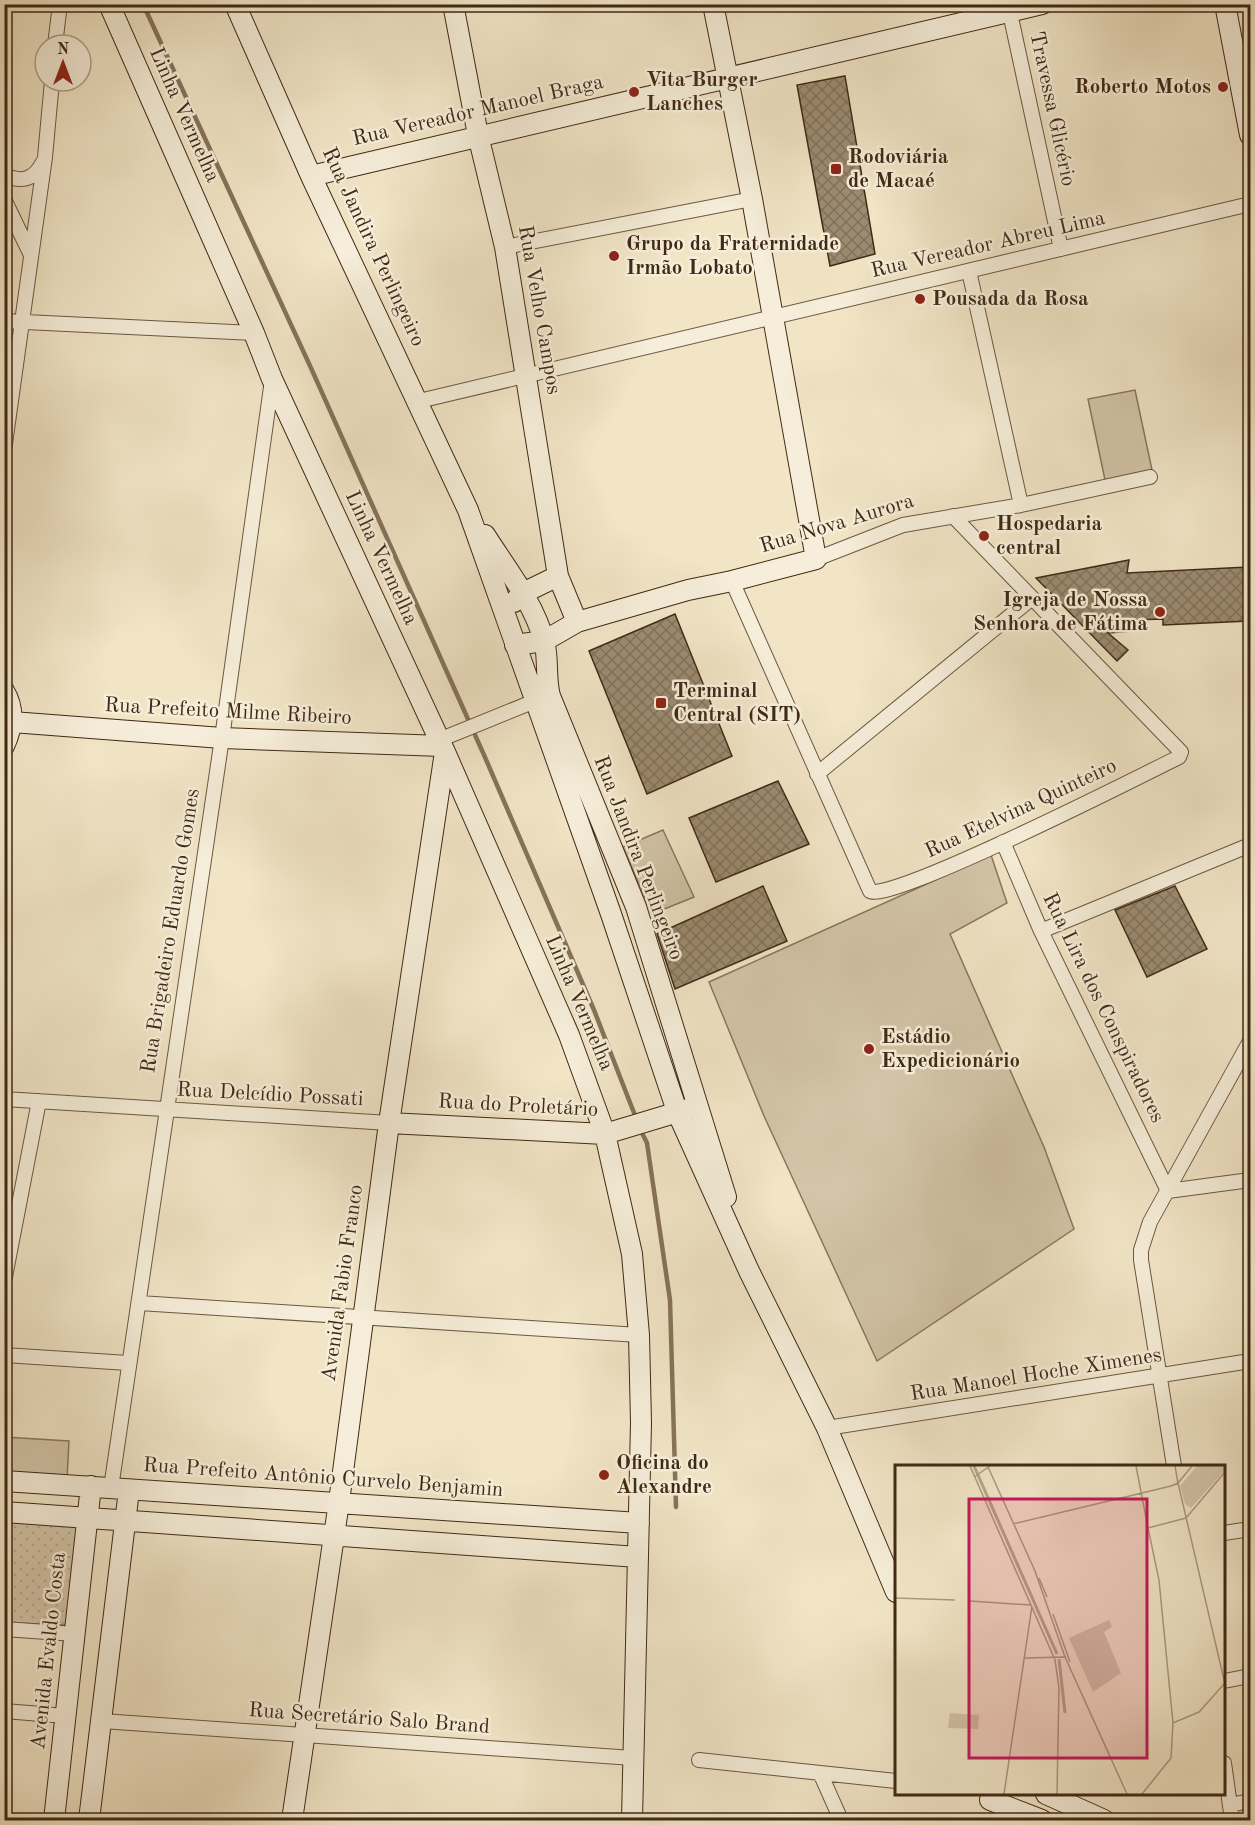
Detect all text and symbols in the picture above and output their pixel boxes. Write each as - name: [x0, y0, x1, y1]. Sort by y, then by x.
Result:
- street label: Travessa Glicério: [1025, 30, 1079, 188]
- north arrow: [33, 33, 93, 93]
- text: N: [57, 42, 70, 58]
- street label: Linha Vermelha: [145, 44, 223, 186]
- place label: Vita Burger Lanches: [646, 70, 758, 115]
- street label: Rua Vereador Manoel Braga: [350, 72, 606, 150]
- place label: Roberto Motos: [1074, 77, 1211, 98]
- marker: Roberto Motos: [1216, 80, 1230, 94]
- marker: Vita Burger Lanches: [627, 85, 641, 99]
- street label: Rua Jandira Perlingeiro: [318, 144, 428, 350]
- place label: Rodoviária de Macaé: [848, 147, 949, 192]
- marker: Rodoviária de Macaé: [829, 162, 843, 176]
- street label: Rua Vereador Abreu Lima: [869, 208, 1107, 282]
- street label: Rua Velho Campos: [514, 224, 564, 396]
- place label: Grupo da Fraternidade Irmão Lobato: [626, 234, 839, 279]
- marker: Grupo da Fraternidade Irmão Lobato: [607, 249, 621, 263]
- place label: Pousada da Rosa: [932, 289, 1089, 310]
- marker: Pousada da Rosa: [913, 292, 927, 306]
- street label: Linha Vermelha: [341, 488, 421, 628]
- street label: Rua Nova Aurora: [757, 491, 917, 557]
- place label: Hospedaria central: [996, 514, 1103, 559]
- marker: Hospedaria central: [977, 529, 991, 543]
- place label: Igreja de Nossa Senhora de Fátima: [973, 590, 1148, 635]
- marker: Igreja de Nossa Senhora de Fátima: [1153, 605, 1167, 619]
- place label: Terminal Central (SIT): [673, 681, 801, 726]
- street label: Rua Prefeito Milme Ribeiro: [104, 695, 352, 729]
- marker: Terminal Central (SIT): [654, 696, 668, 710]
- street label: Rua Jandira Perlingeiro: [589, 753, 687, 963]
- street label: Rua Etelvina Quinteiro: [922, 755, 1120, 863]
- street label: Rua Brigadeiro Eduardo Gomes: [138, 787, 204, 1075]
- street label: Rua Lira dos Conspiradores: [1038, 890, 1168, 1126]
- street label: Linha Vermelha: [541, 932, 617, 1074]
- place label: Estádio Expedicionário: [881, 1027, 1020, 1072]
- marker: Estádio Expedicionário: [862, 1042, 876, 1056]
- street label: Rua Delcídio Possati: [176, 1080, 364, 1110]
- street label: Rua do Proletário: [437, 1091, 599, 1121]
- street label: Avenida Fabio Franco: [319, 1183, 367, 1383]
- street label: Rua Manoel Hoche Ximenes: [909, 1345, 1163, 1405]
- place label: Oficina do Alexandre: [616, 1453, 712, 1498]
- street label: Rua Prefeito Antônio Curvelo Benjamin: [142, 1455, 504, 1501]
- inset map: [895, 1465, 1225, 1795]
- marker: Oficina do Alexandre: [597, 1468, 611, 1482]
- street label: Avenida Evaldo Costa: [28, 1551, 70, 1751]
- street label: Rua Secretário Salo Brand: [248, 1700, 490, 1738]

